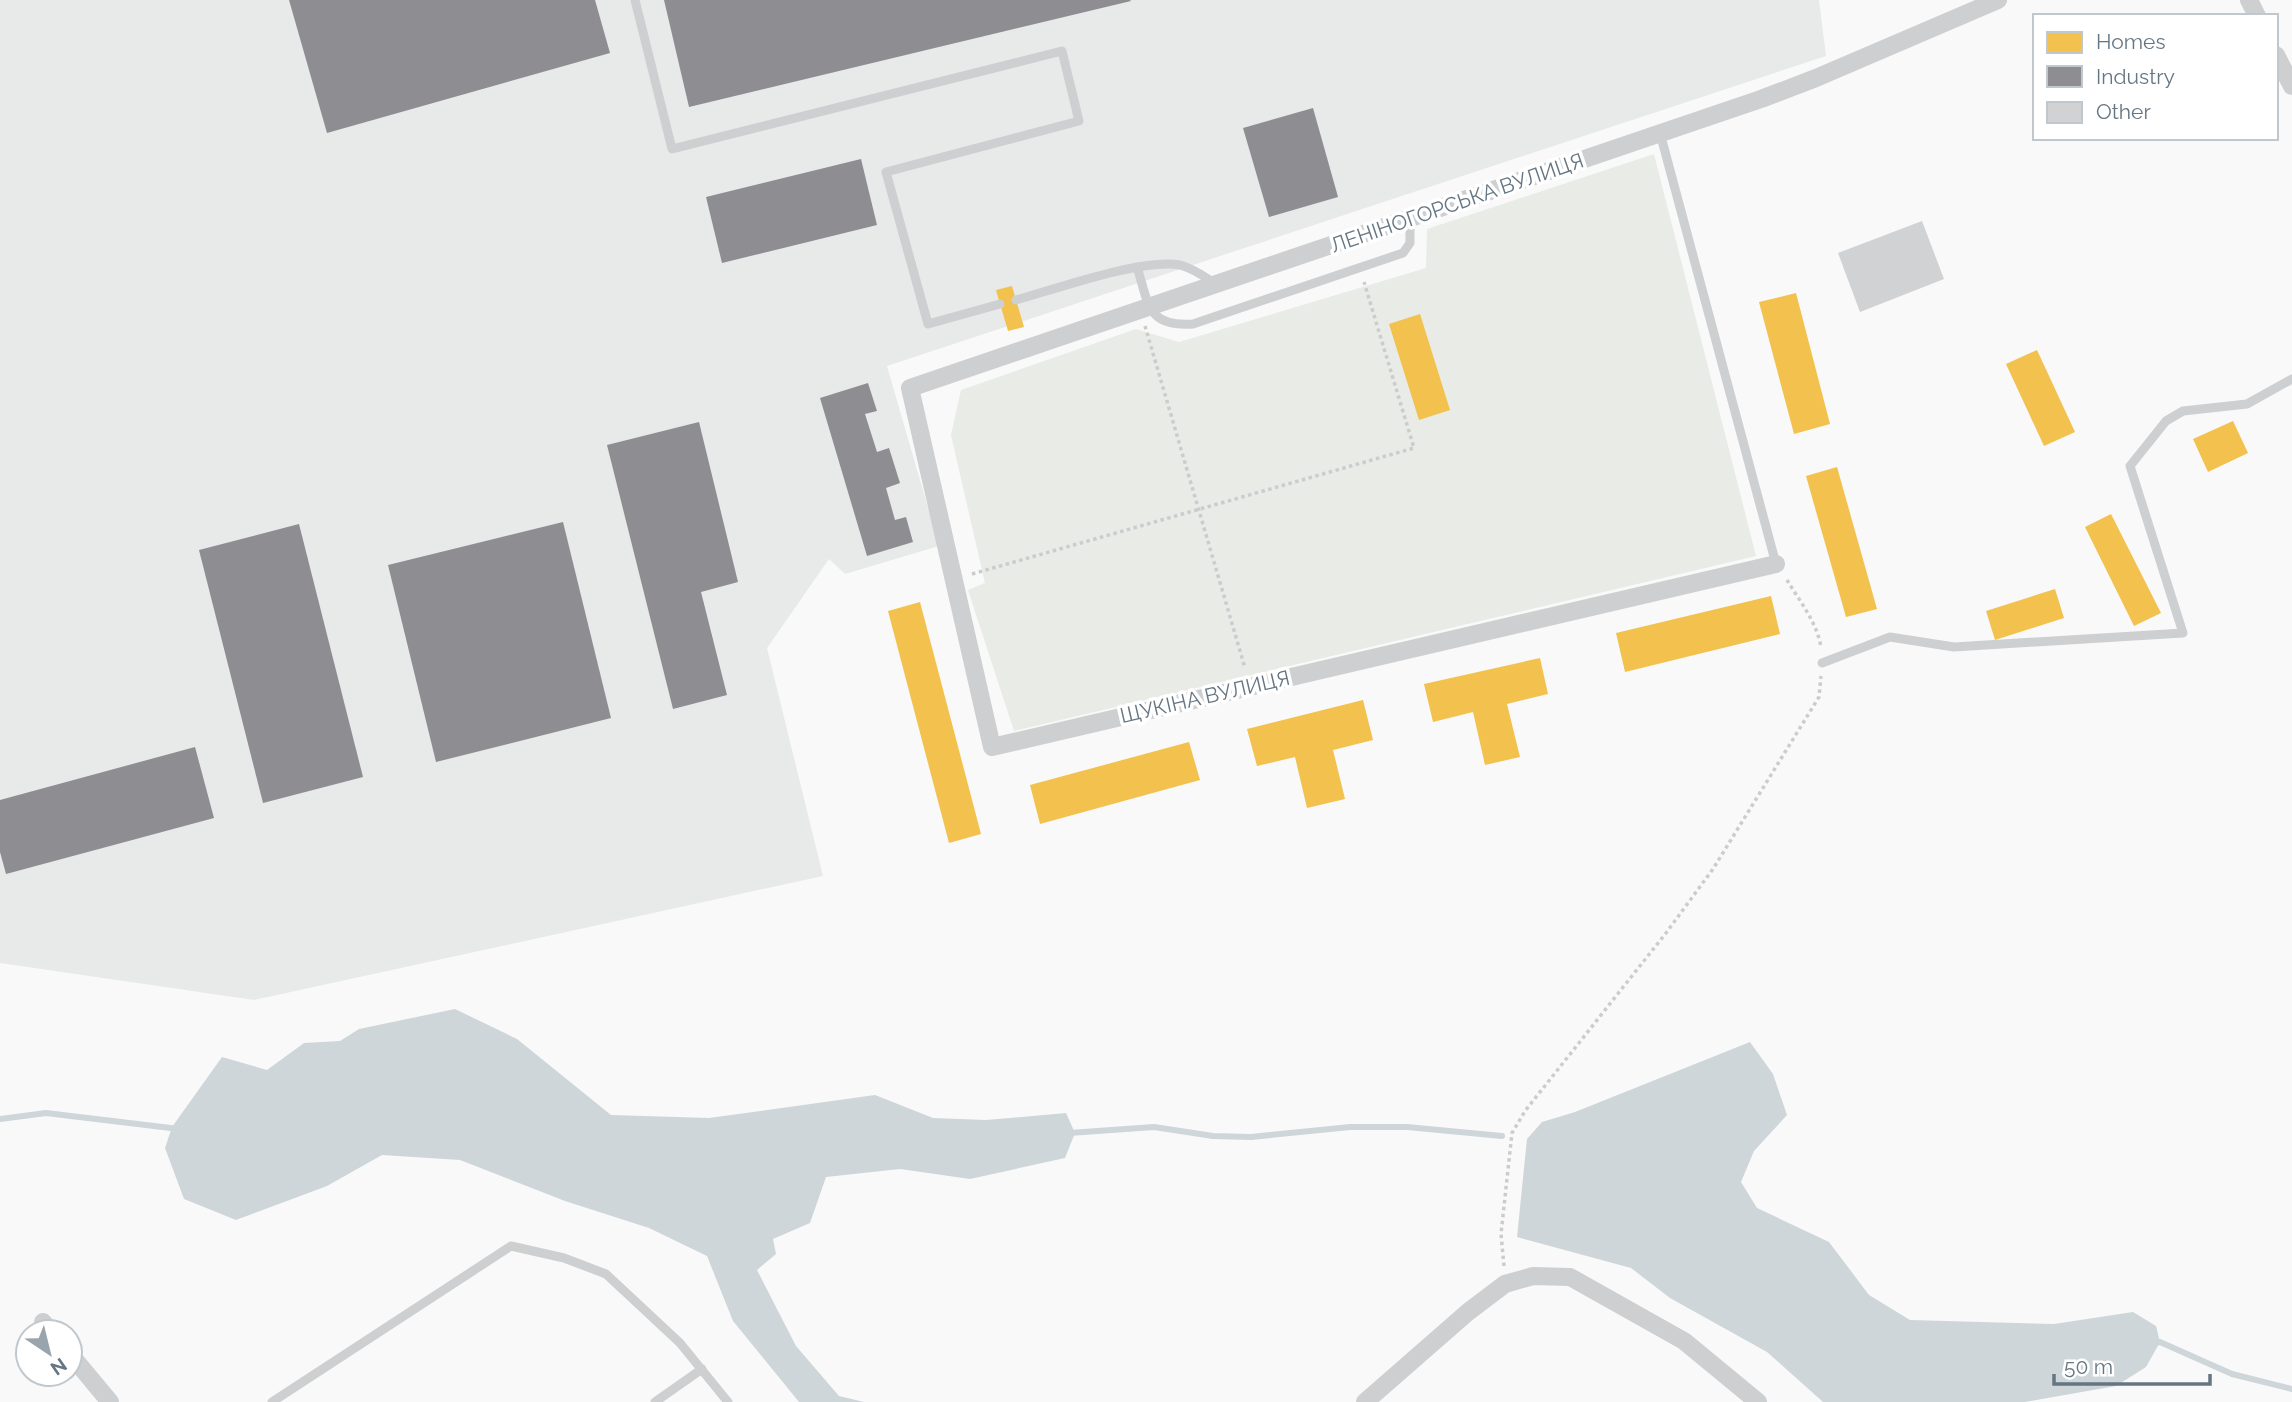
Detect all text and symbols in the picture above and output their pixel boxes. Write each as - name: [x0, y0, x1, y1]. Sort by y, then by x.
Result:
- legend: [2033, 14, 2278, 140]
- text: Homes: [2096, 29, 2166, 54]
- text: Industry: [2096, 64, 2175, 89]
- text: Other: [2096, 99, 2151, 124]
- street label: ЛЕНІНОГОРСЬКА ВУЛИЦЯ: [1327, 147, 1587, 258]
- street label: ЩУКІНА ВУЛИЦЯ: [1118, 665, 1292, 728]
- north arrow: [14, 1318, 84, 1388]
- scale bar: [2054, 1342, 2210, 1386]
- text: N: [47, 1354, 71, 1380]
- text: 50 m: [2064, 1354, 2113, 1379]

